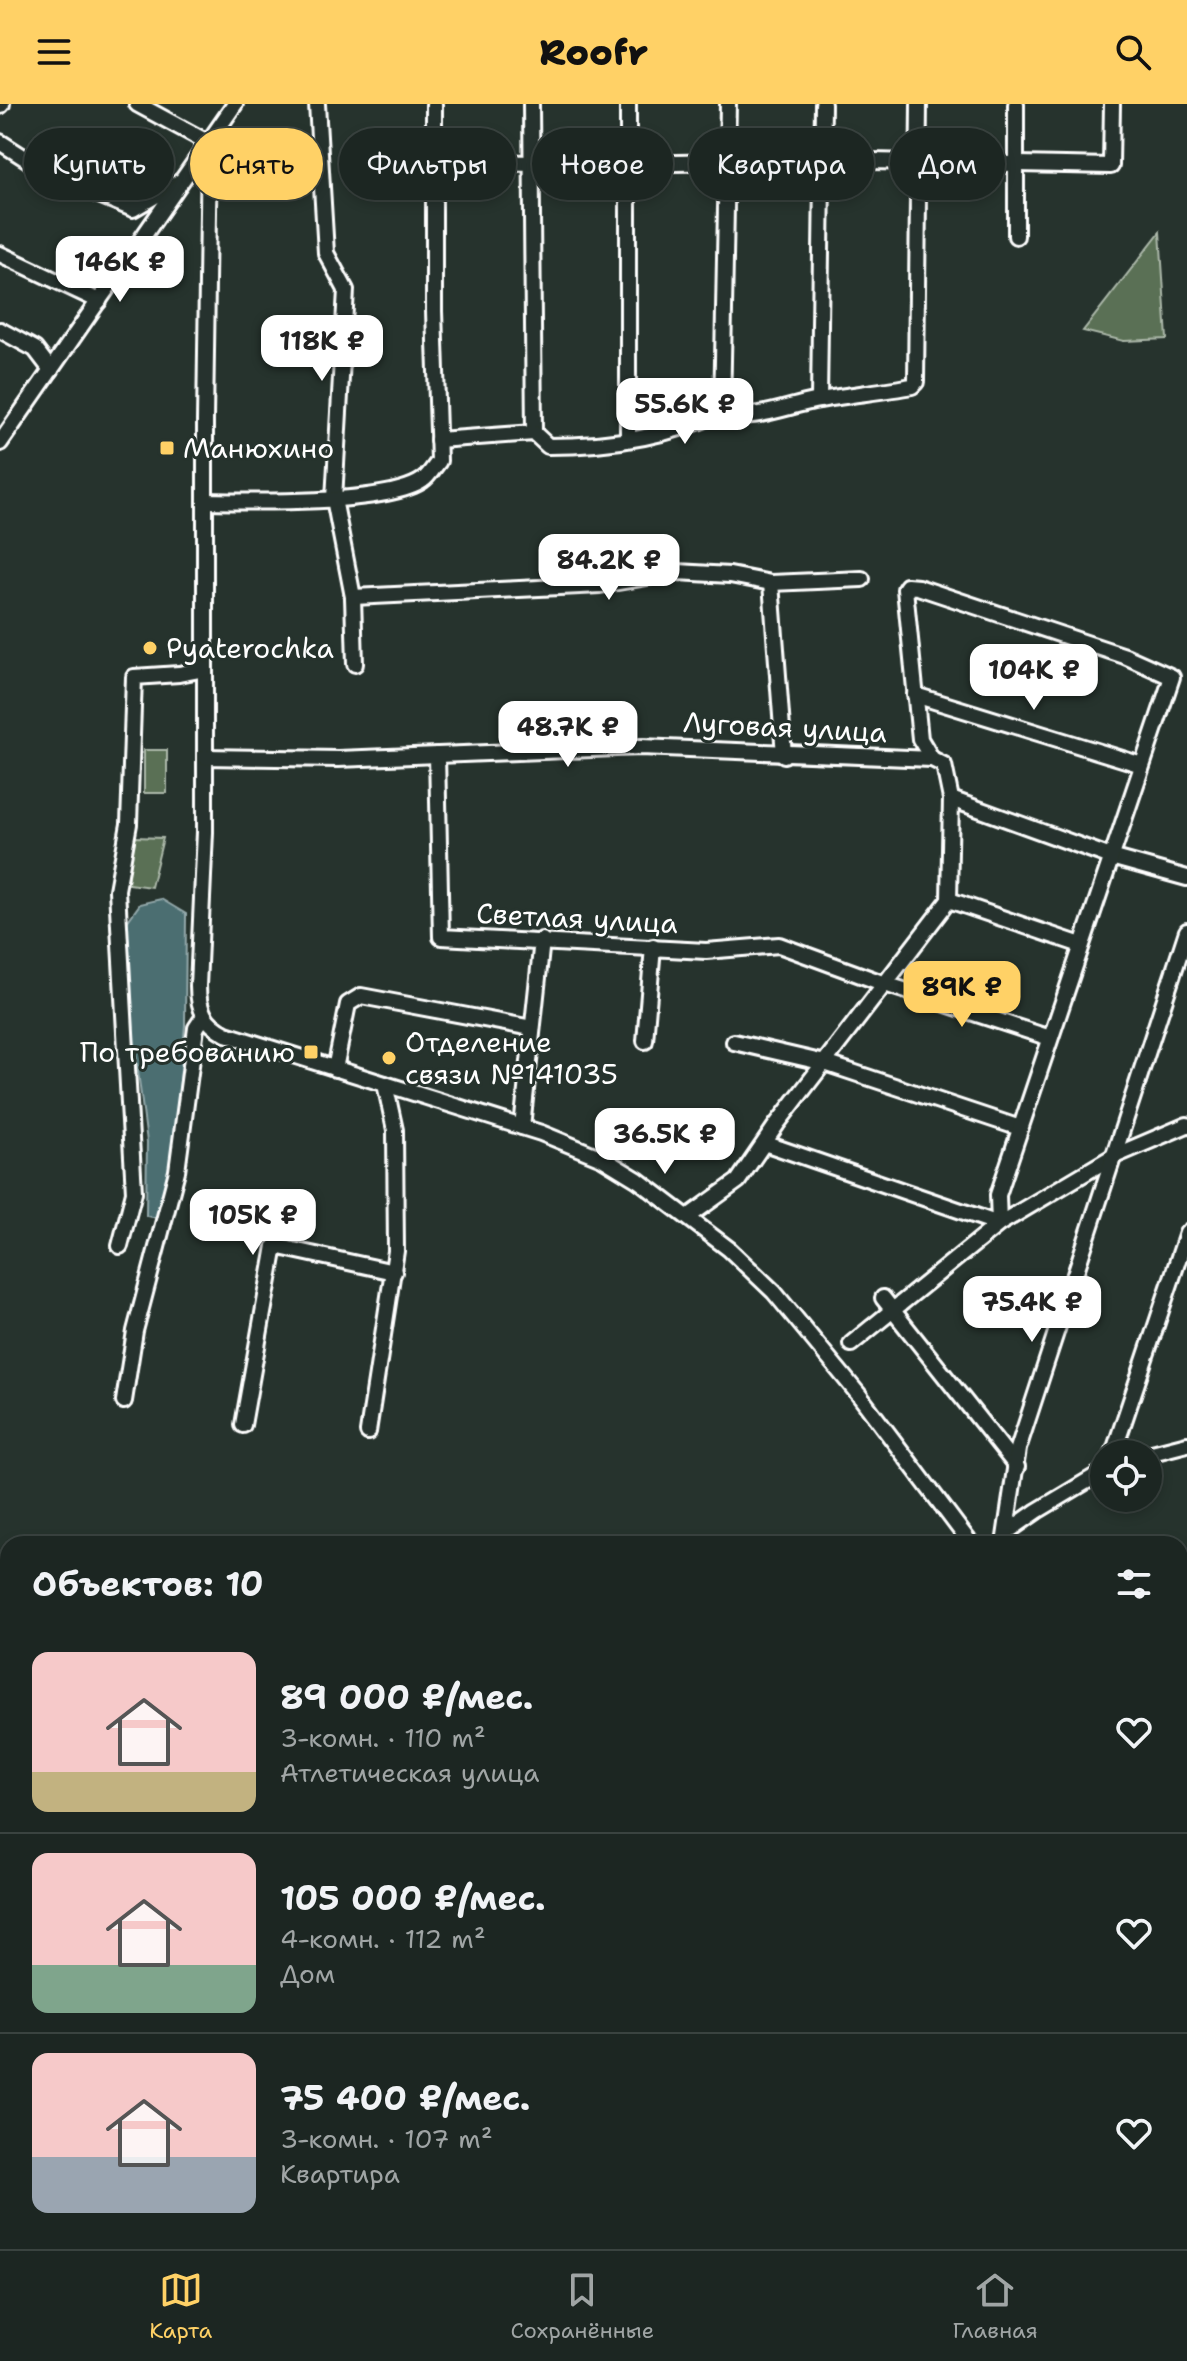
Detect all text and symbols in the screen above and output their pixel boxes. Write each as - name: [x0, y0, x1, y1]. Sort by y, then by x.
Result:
- text: Roofr: [539, 28, 648, 77]
- icon: menu: [32, 30, 76, 74]
- icon: search: [1111, 30, 1155, 74]
- chip: Купить: [24, 128, 174, 200]
- chip: Снять: [190, 128, 323, 200]
- chip: Фильтры: [339, 128, 516, 200]
- chip: Новое: [532, 128, 673, 200]
- chip: Квартира: [689, 128, 874, 200]
- chip: Дом: [890, 128, 1005, 200]
- pin: 146K ₽: [55, 236, 185, 304]
- text: 146K ₽: [74, 244, 166, 279]
- pin: 118K ₽: [257, 315, 387, 383]
- text: 118K ₽: [279, 323, 365, 358]
- pin: 55.6K ₽: [611, 378, 759, 446]
- text: 55.6K ₽: [634, 386, 736, 421]
- place label: Манюхино: [183, 429, 334, 467]
- marker: Манюхино: [158, 439, 176, 457]
- pin: 84.2K ₽: [535, 534, 683, 602]
- text: 84.2K ₽: [557, 542, 661, 577]
- place label: Pyaterochka: [166, 629, 334, 667]
- marker: Pyaterochka: [141, 639, 159, 657]
- pin: 104K ₽: [969, 644, 1099, 712]
- text: 104K ₽: [988, 652, 1080, 687]
- pin: 48.7K ₽: [494, 701, 642, 769]
- street label: Луговая улица: [682, 703, 888, 751]
- text: 48.7K ₽: [516, 709, 620, 744]
- street label: Светлая улица: [475, 894, 679, 942]
- pin: 89K ₽: [906, 961, 1018, 1029]
- text: 89K ₽: [922, 969, 1002, 1004]
- place label: Отделение связи №141035: [405, 1023, 618, 1093]
- place label: По требованию: [80, 1033, 295, 1071]
- marker: По требованию: [302, 1043, 320, 1061]
- marker: Отделение связи №141035: [380, 1049, 398, 1067]
- pin: 36.5K ₽: [591, 1108, 739, 1176]
- text: 36.5K ₽: [613, 1116, 717, 1151]
- pin: 105K ₽: [188, 1189, 318, 1257]
- text: 105K ₽: [208, 1197, 298, 1232]
- pin: 75.4K ₽: [958, 1276, 1106, 1344]
- text: 75.4K ₽: [981, 1284, 1083, 1319]
- map controls: [1090, 1440, 1162, 1512]
- button: locate: [1090, 1440, 1162, 1512]
- text: Объектов: 10: [32, 1561, 264, 1607]
- icon: filters: [1112, 1562, 1156, 1606]
- text: 89 000 ₽/мес.: [280, 1674, 533, 1720]
- icon: home: [96, 1684, 192, 1780]
- icon: heart: [1112, 1710, 1156, 1754]
- text: 3-комн. · 110 m²: [280, 1720, 486, 1755]
- text: Атлетическая улица: [280, 1755, 539, 1790]
- text: 105 000 ₽/мес.: [280, 1875, 546, 1921]
- icon: home: [96, 1885, 192, 1981]
- icon: heart: [1112, 1911, 1156, 1955]
- text: 4-комн. · 112 m²: [280, 1921, 486, 1956]
- text: Дом: [280, 1956, 335, 1991]
- text: 75 400 ₽/мес.: [280, 2075, 530, 2121]
- icon: home: [96, 2085, 192, 2181]
- icon: heart: [1112, 2111, 1156, 2155]
- text: 3-комн. · 107 m²: [280, 2121, 493, 2156]
- text: Квартира: [280, 2156, 400, 2191]
- tab: Карта: [149, 2268, 212, 2345]
- tab: Сохранённые: [510, 2268, 654, 2345]
- tab: Главная: [953, 2268, 1038, 2345]

